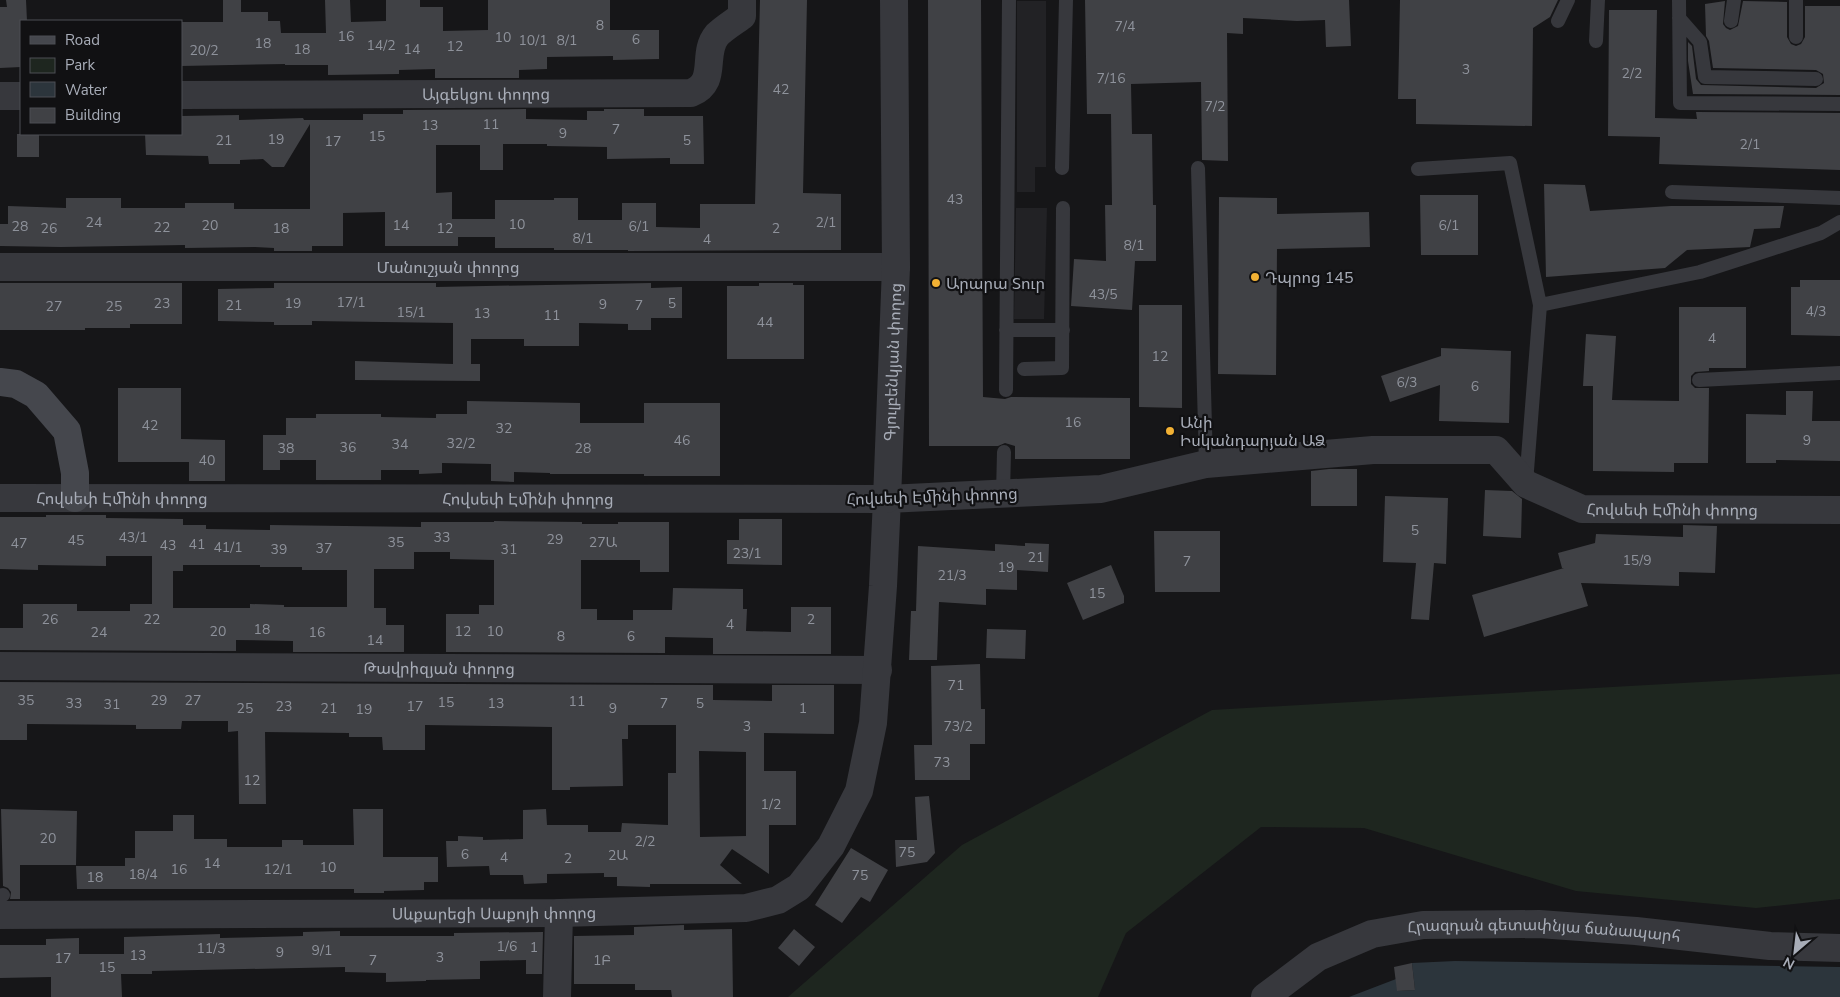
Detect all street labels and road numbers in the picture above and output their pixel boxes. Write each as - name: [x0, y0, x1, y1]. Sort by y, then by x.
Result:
- street label: Այգեկցու փողոց: [422, 84, 550, 106]
- street label: Մանուշյան փողոց: [376, 257, 520, 279]
- street label: Գյուլբենկյան փողոց: [879, 283, 907, 442]
- street label: Հովսեփ Էմինի փողոց: [846, 483, 1018, 511]
- street label: Հովսեփ Էմինի փողոց: [36, 488, 208, 510]
- street label: Հովսեփ Էմինի փողոց: [442, 488, 614, 511]
- street label: Հովսեփ Էմինի փողոց: [1586, 499, 1758, 522]
- street label: Թավրիզյան փողոց: [363, 658, 515, 680]
- street label: Սևքարեցի Սաքոյի փողոց: [392, 902, 597, 926]
- street label: Հրազդան գետափնյա ճանապարհ: [1406, 914, 1682, 948]

